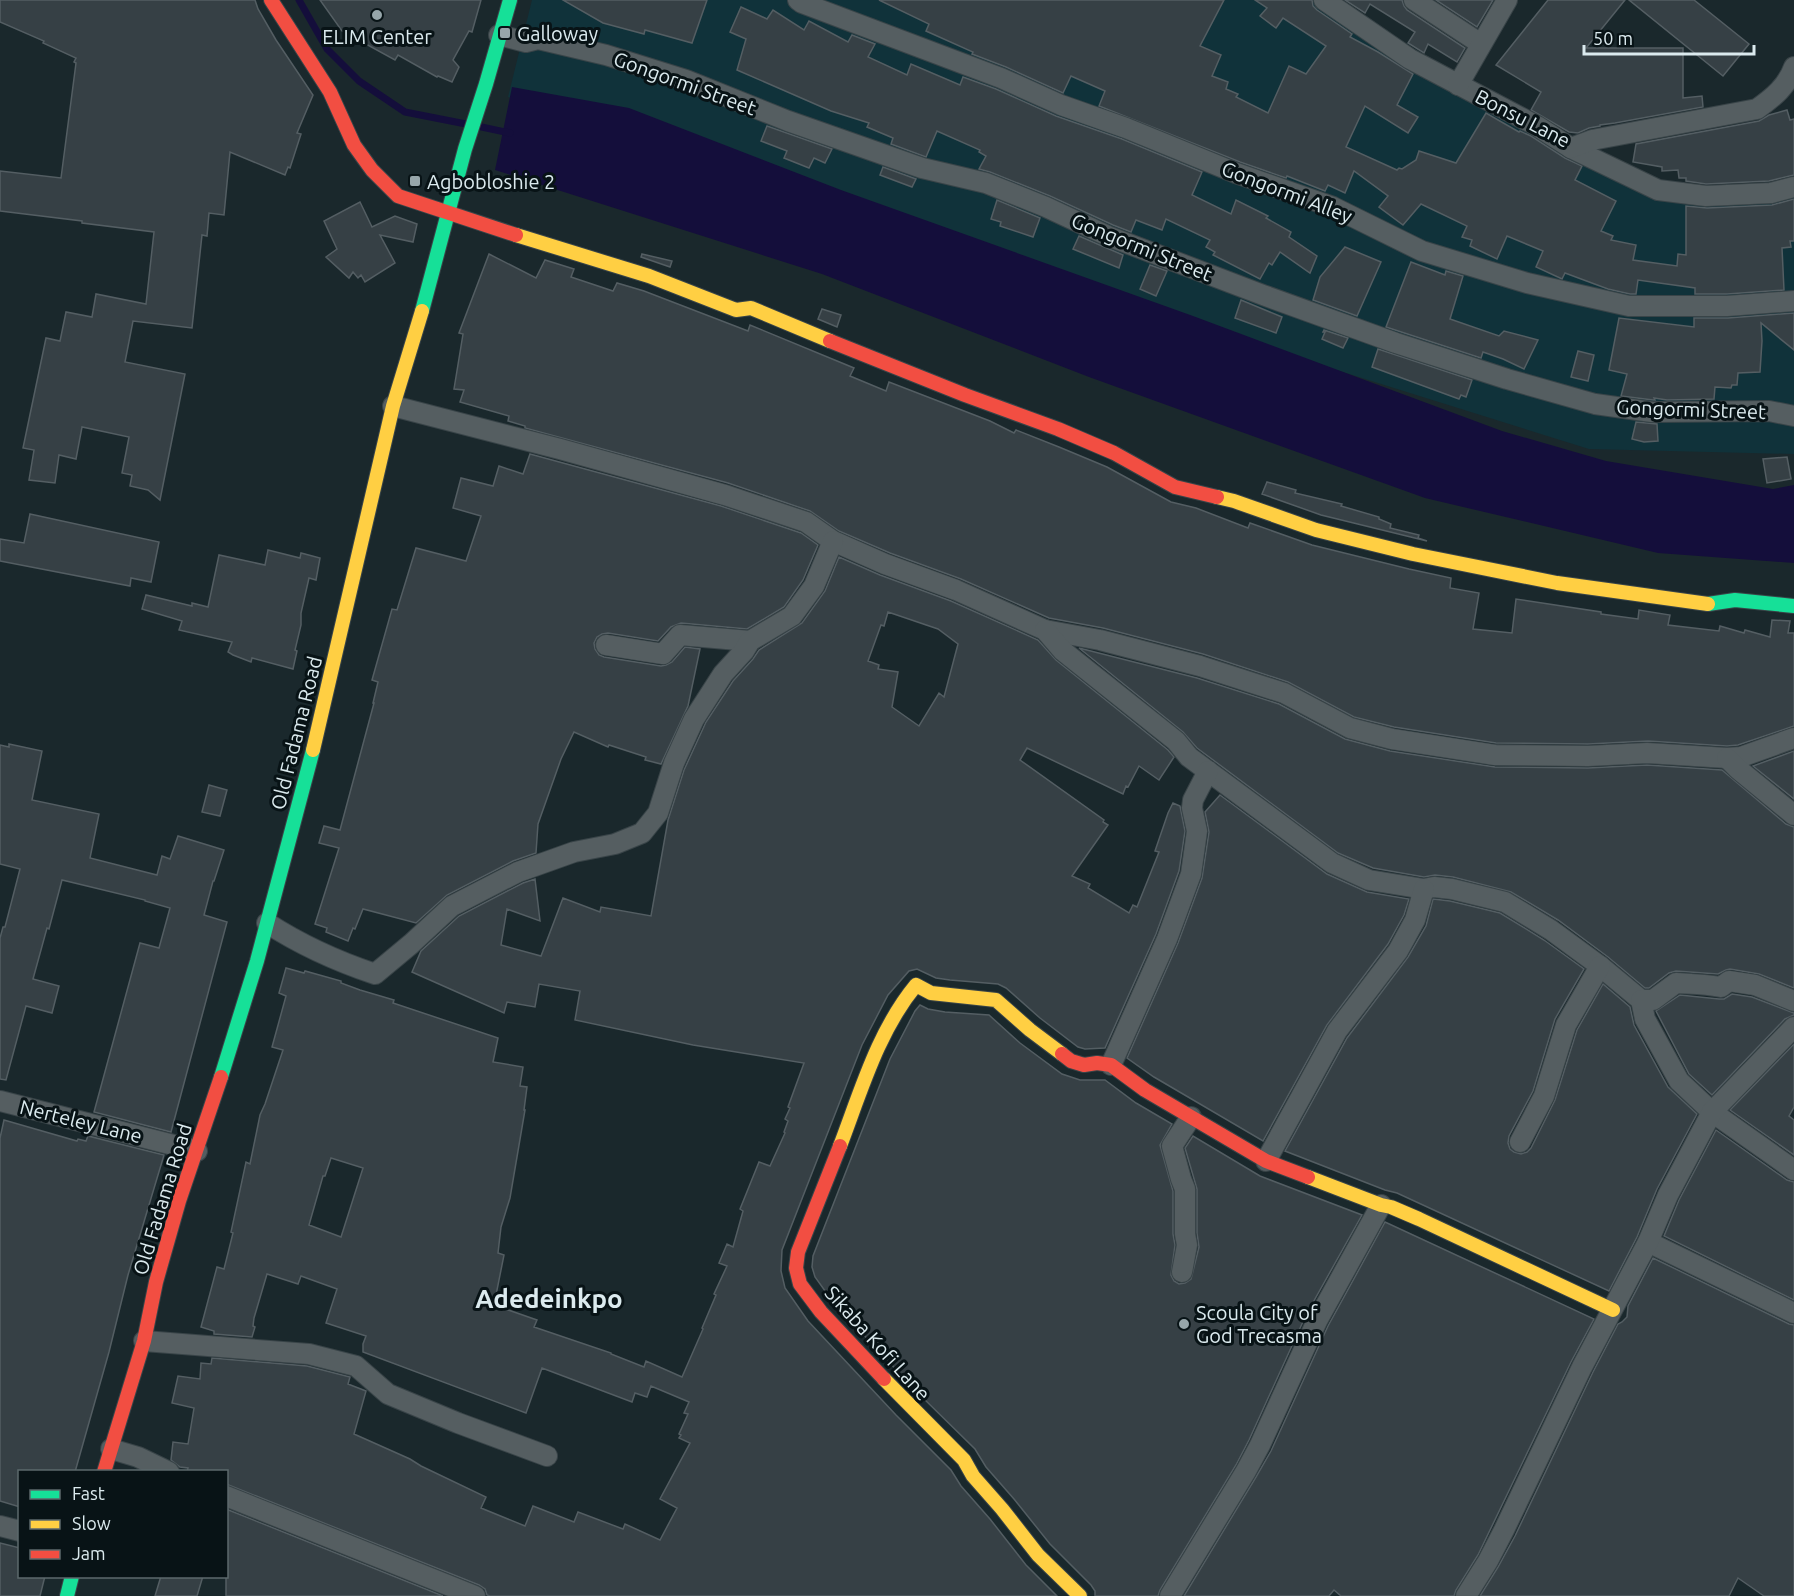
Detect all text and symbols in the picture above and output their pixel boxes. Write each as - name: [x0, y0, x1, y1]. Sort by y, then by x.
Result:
- marker: ELIM Center: [370, 8, 384, 22]
- scale bar: [1584, 18, 1754, 56]
- place label: Galloway: [517, 22, 598, 45]
- place label: ELIM Center: [322, 25, 432, 48]
- marker: Galloway: [498, 26, 512, 40]
- text: 50 m: [1593, 28, 1633, 48]
- street label: Gongormi Street: [611, 47, 759, 119]
- street label: Bonsu Lane: [1472, 84, 1574, 152]
- street label: Gongormi Alley: [1218, 157, 1356, 228]
- place label: Agbobloshie 2: [427, 170, 555, 193]
- marker: Agbobloshie 2: [408, 174, 422, 188]
- street label: Gongormi Street: [1068, 208, 1216, 286]
- street label: Gongormi Street: [1616, 395, 1766, 423]
- street label: Old Fadama Road: [266, 654, 326, 812]
- street label: Nerteley Lane: [17, 1095, 145, 1147]
- street label: Old Fadama Road: [128, 1120, 196, 1278]
- street label: Sikaba Kofi Lane: [821, 1281, 935, 1405]
- district label: Adedeinkpo: [475, 1284, 623, 1313]
- place label: Scoula City of God Trecasma: [1196, 1301, 1322, 1347]
- marker: Scoula City of God Trecasma: [1177, 1317, 1191, 1331]
- legend: [18, 1470, 228, 1578]
- text: Fast: [72, 1483, 105, 1503]
- text: Slow: [72, 1513, 111, 1533]
- text: Jam: [72, 1543, 106, 1563]

